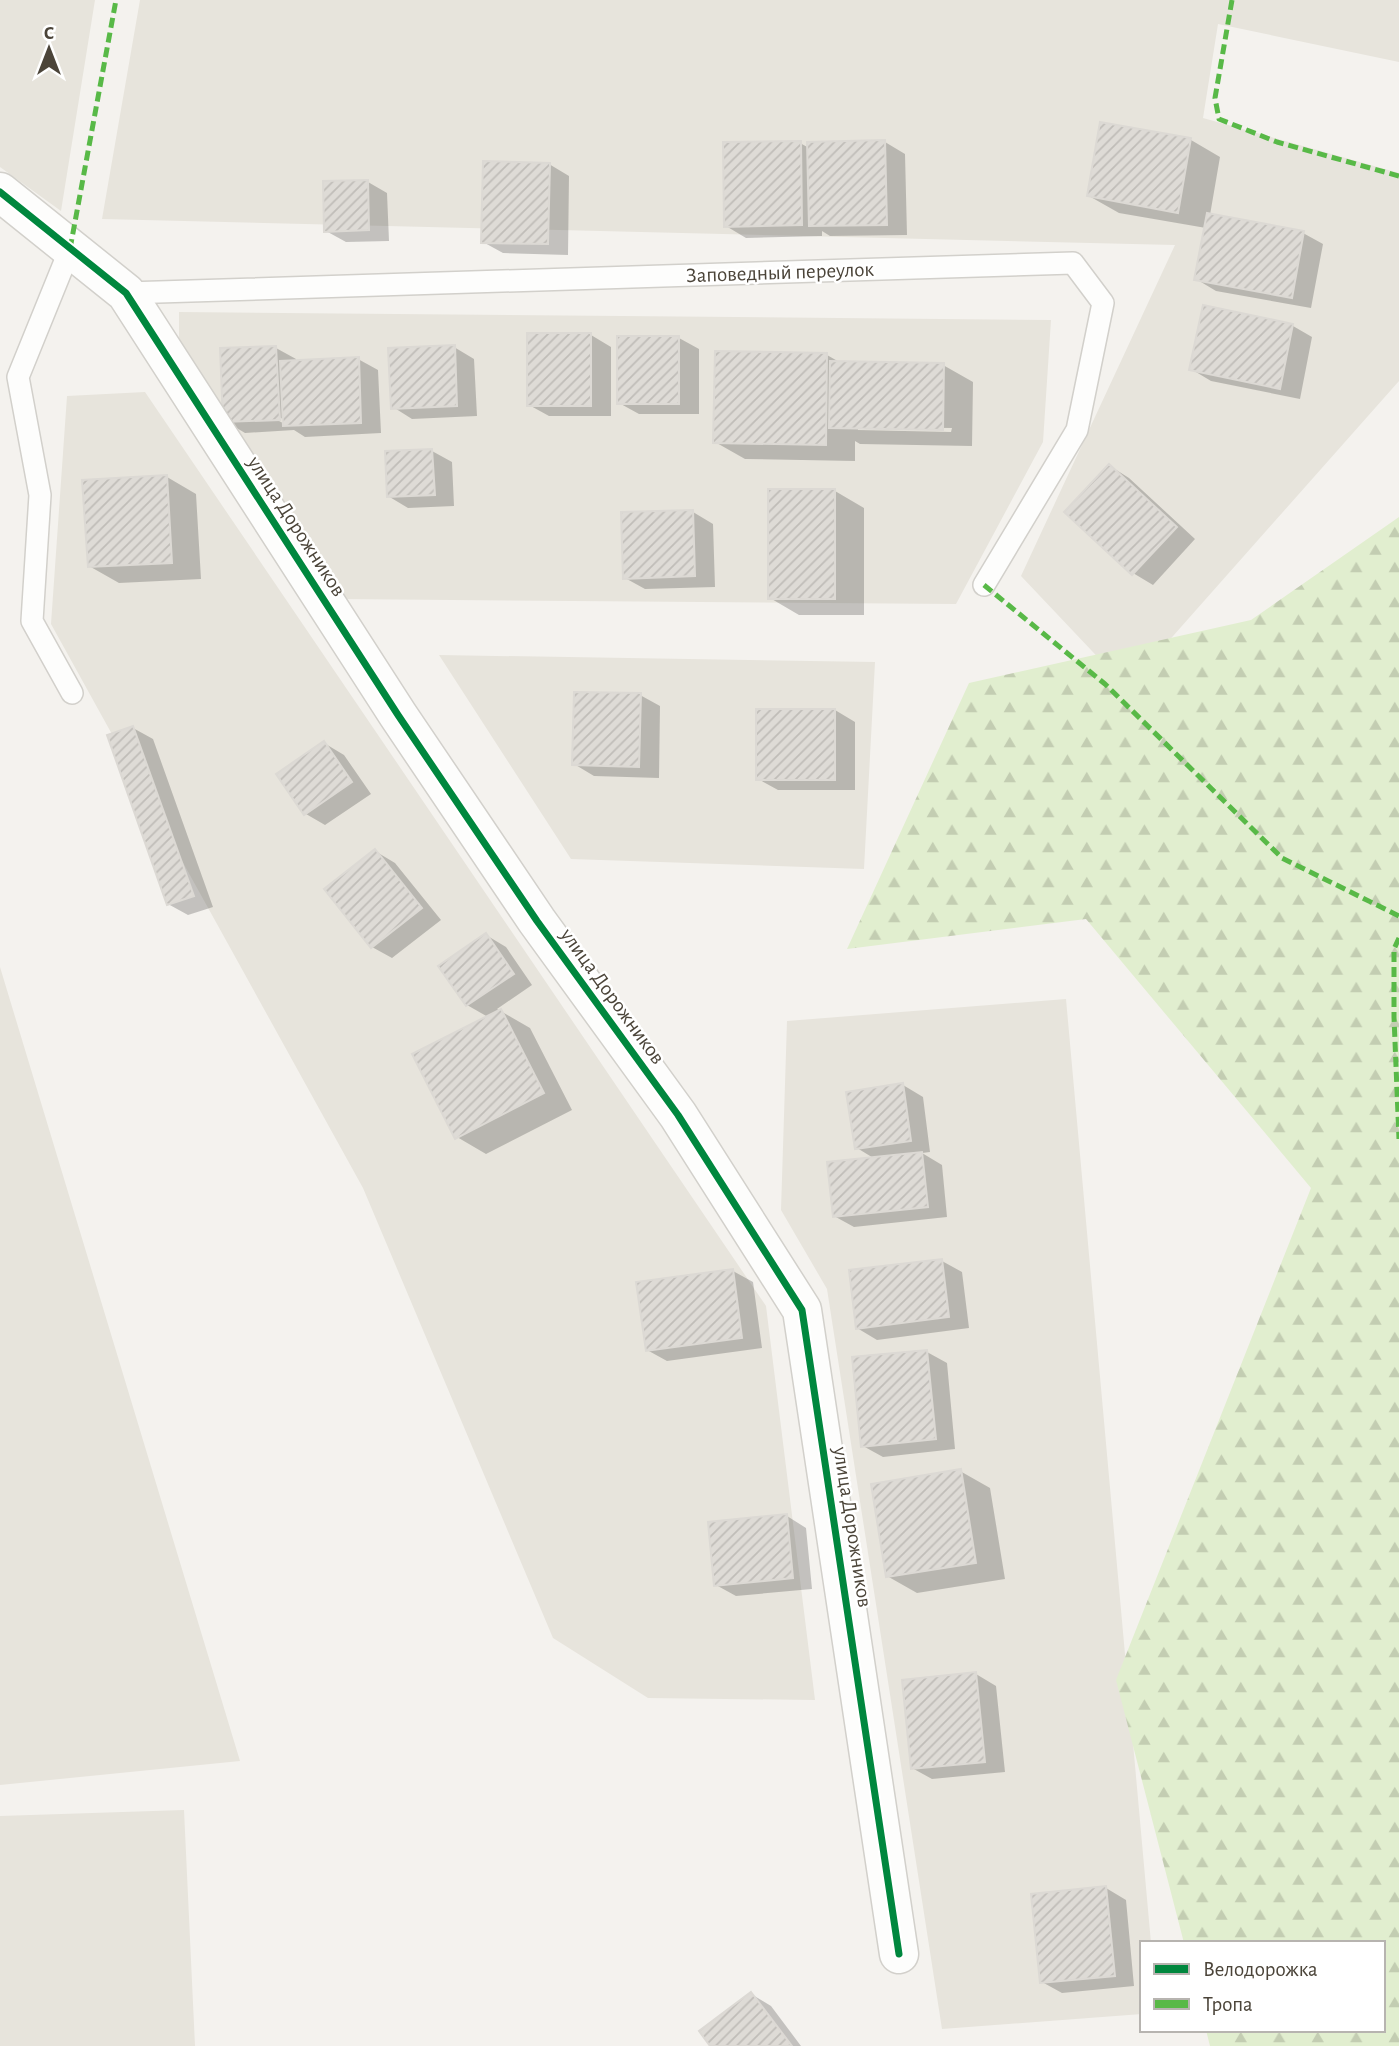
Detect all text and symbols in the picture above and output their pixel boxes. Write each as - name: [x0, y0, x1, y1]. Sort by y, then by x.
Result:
- north arrow: [14, 14, 84, 84]
- text: С: [44, 24, 54, 43]
- street label: Заповедный переулок: [686, 259, 875, 286]
- street label: улица Дорожников: [243, 452, 350, 600]
- street label: улица Дорожников: [556, 924, 669, 1068]
- street label: улица Дорожников: [829, 1444, 876, 1609]
- legend: [1140, 1941, 1385, 2032]
- text: Велодорожка: [1203, 1959, 1318, 1980]
- text: Тропа: [1203, 1994, 1253, 2015]

